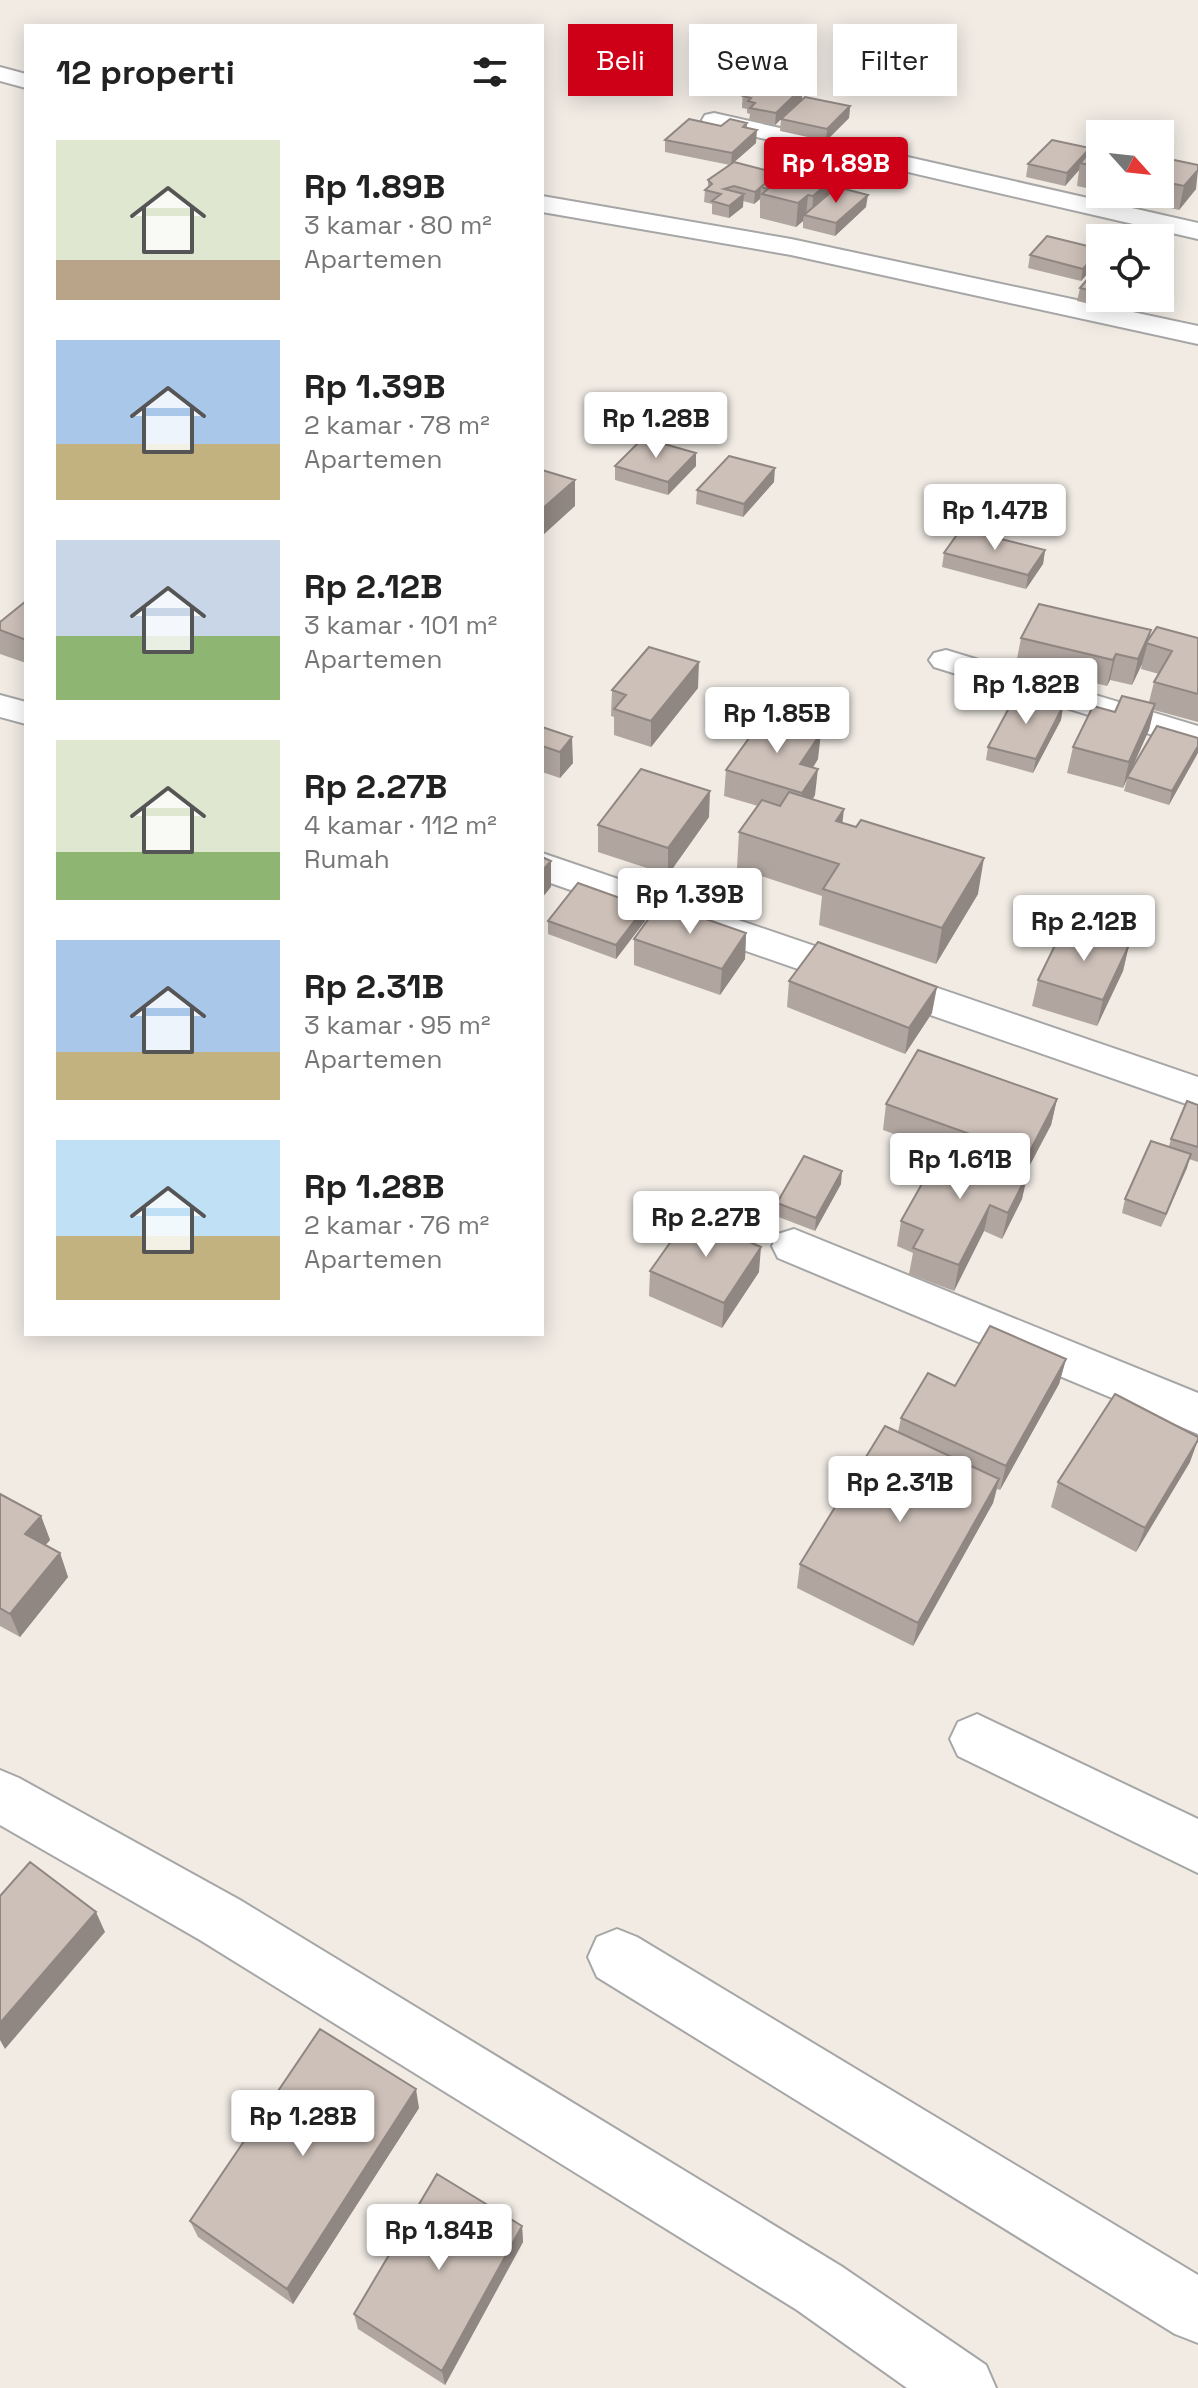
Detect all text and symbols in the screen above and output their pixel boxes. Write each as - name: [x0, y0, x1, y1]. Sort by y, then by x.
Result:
- chip: Beli: [568, 24, 673, 96]
- chip: Sewa: [689, 24, 817, 96]
- chip: Filter: [833, 24, 957, 96]
- icon: filters: [468, 50, 512, 94]
- text: 12 properti: [56, 51, 235, 94]
- north arrow: [1086, 120, 1174, 208]
- map controls: [1086, 120, 1174, 312]
- pin: Rp 1.89B: [753, 137, 919, 205]
- text: Rp 1.89B: [782, 146, 890, 180]
- text: Rp 1.89B: [304, 165, 445, 208]
- icon: home: [120, 172, 216, 268]
- text: 3 kamar · 80 m²: [304, 208, 492, 242]
- button: locate: [1086, 224, 1174, 312]
- text: Apartemen: [304, 242, 442, 276]
- text: Rp 1.39B: [304, 365, 446, 408]
- icon: home: [120, 372, 216, 468]
- pin: Rp 1.28B: [573, 392, 739, 460]
- text: Rp 1.28B: [602, 401, 710, 435]
- text: 2 kamar · 78 m²: [304, 408, 490, 442]
- text: Apartemen: [304, 442, 442, 476]
- pin: Rp 1.47B: [912, 484, 1078, 552]
- text: Rp 1.47B: [942, 493, 1048, 527]
- text: Rp 2.12B: [304, 565, 443, 608]
- icon: home: [120, 572, 216, 668]
- text: 3 kamar · 101 m²: [304, 608, 497, 642]
- text: Apartemen: [304, 642, 442, 676]
- pin: Rp 1.82B: [943, 658, 1109, 726]
- text: Rp 1.82B: [972, 667, 1080, 701]
- pin: Rp 1.85B: [694, 687, 860, 755]
- text: Rp 1.85B: [723, 696, 831, 730]
- text: Rp 2.27B: [304, 765, 447, 808]
- icon: home: [120, 772, 216, 868]
- text: 4 kamar · 112 m²: [304, 808, 497, 842]
- text: Rumah: [304, 842, 390, 876]
- pin: Rp 1.39B: [607, 868, 773, 936]
- text: Rp 1.39B: [636, 877, 744, 911]
- pin: Rp 2.12B: [1001, 895, 1167, 963]
- text: Rp 2.12B: [1031, 904, 1137, 938]
- text: Rp 2.31B: [304, 965, 444, 1008]
- icon: home: [120, 972, 216, 1068]
- text: 3 kamar · 95 m²: [304, 1008, 490, 1042]
- text: Apartemen: [304, 1042, 442, 1076]
- pin: Rp 1.61B: [877, 1133, 1043, 1201]
- text: Rp 1.61B: [908, 1142, 1012, 1176]
- text: Rp 1.28B: [304, 1165, 445, 1208]
- icon: home: [120, 1172, 216, 1268]
- pin: Rp 2.27B: [623, 1191, 789, 1259]
- text: Rp 2.27B: [651, 1200, 761, 1234]
- text: 2 kamar · 76 m²: [304, 1208, 489, 1242]
- text: Apartemen: [304, 1242, 442, 1276]
- pin: Rp 2.31B: [817, 1456, 983, 1524]
- text: Rp 2.31B: [846, 1465, 954, 1499]
- pin: Rp 1.28B: [220, 2090, 386, 2158]
- text: Rp 1.28B: [249, 2099, 357, 2133]
- pin: Rp 1.84B: [356, 2204, 522, 2272]
- text: Rp 1.84B: [385, 2213, 493, 2247]

